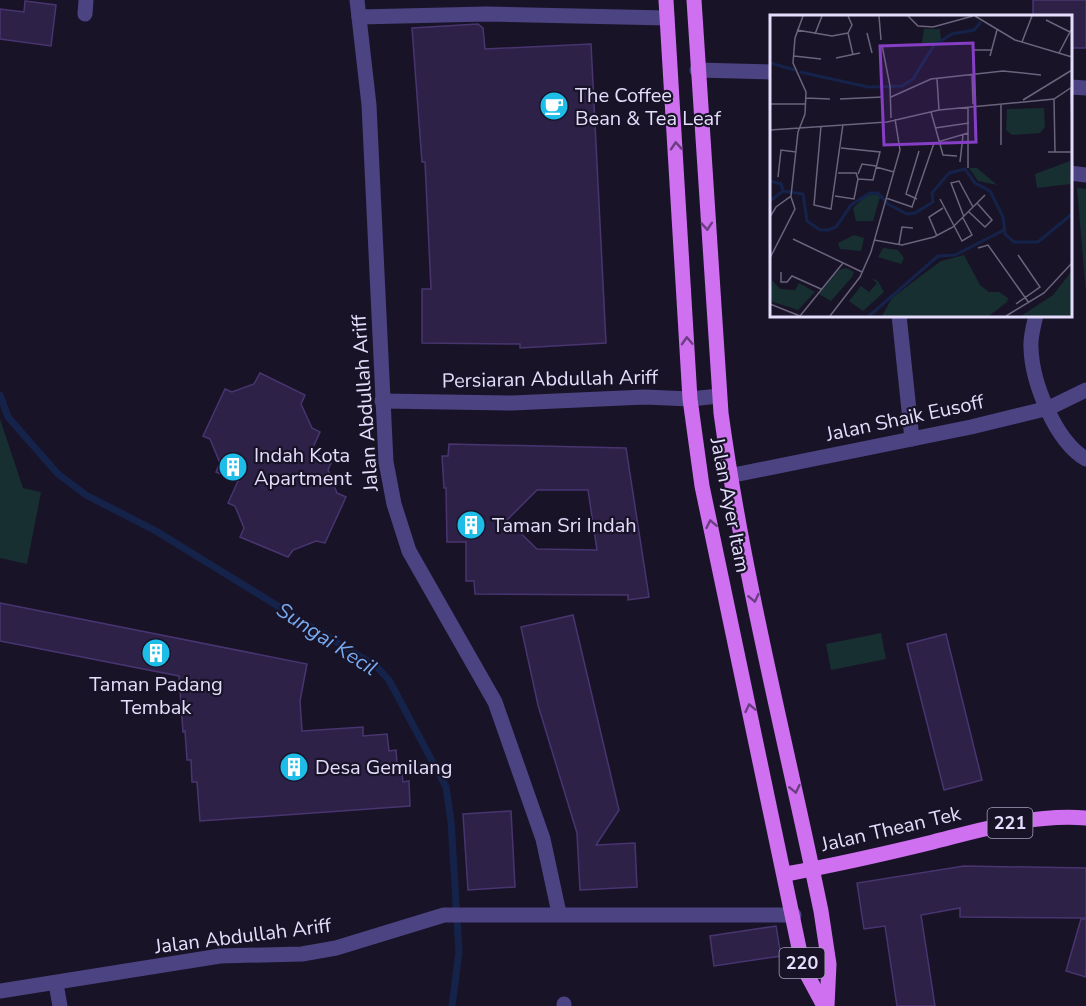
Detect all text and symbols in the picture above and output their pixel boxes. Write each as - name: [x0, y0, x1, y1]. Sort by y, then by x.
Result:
- inset map: [770, 15, 1071, 316]
- place label: The Coffee Bean & Tea Leaf: [575, 82, 721, 132]
- cafe icon: The Coffee Bean & Tea Leaf: [538, 90, 570, 122]
- one-way arrow: [670, 141, 683, 150]
- one-way arrow: [700, 222, 713, 231]
- street label: Jalan Abdullah Ariff: [345, 313, 385, 493]
- one-way arrow: [681, 336, 694, 345]
- street label: Persiaran Abdullah Ariff: [442, 364, 659, 394]
- street label: Jalan Shaik Eusoff: [823, 388, 987, 448]
- street label: Jalan Ayer Itam: [703, 434, 756, 575]
- place label: Indah Kota Apartment: [254, 442, 353, 492]
- building icon: Indah Kota Apartment: [217, 451, 249, 483]
- building icon: Taman Sri Indah: [455, 509, 487, 541]
- place label: Taman Sri Indah: [492, 512, 637, 539]
- one-way arrow: [705, 520, 718, 530]
- one-way arrow: [747, 593, 760, 603]
- water label: Sungai Kecil: [271, 596, 383, 682]
- building icon: Taman Padang Tembak: [140, 637, 172, 669]
- place label: Taman Padang Tembak: [89, 671, 223, 721]
- one-way arrow: [744, 703, 757, 713]
- building icon: Desa Gemilang: [278, 751, 310, 783]
- place label: Desa Gemilang: [315, 754, 452, 781]
- one-way arrow: [788, 783, 801, 793]
- street label: Jalan Thean Tek: [818, 800, 964, 858]
- road number: 221: [988, 808, 1032, 838]
- street label: Jalan Abdullah Ariff: [152, 912, 333, 960]
- road number: 220: [780, 948, 824, 978]

